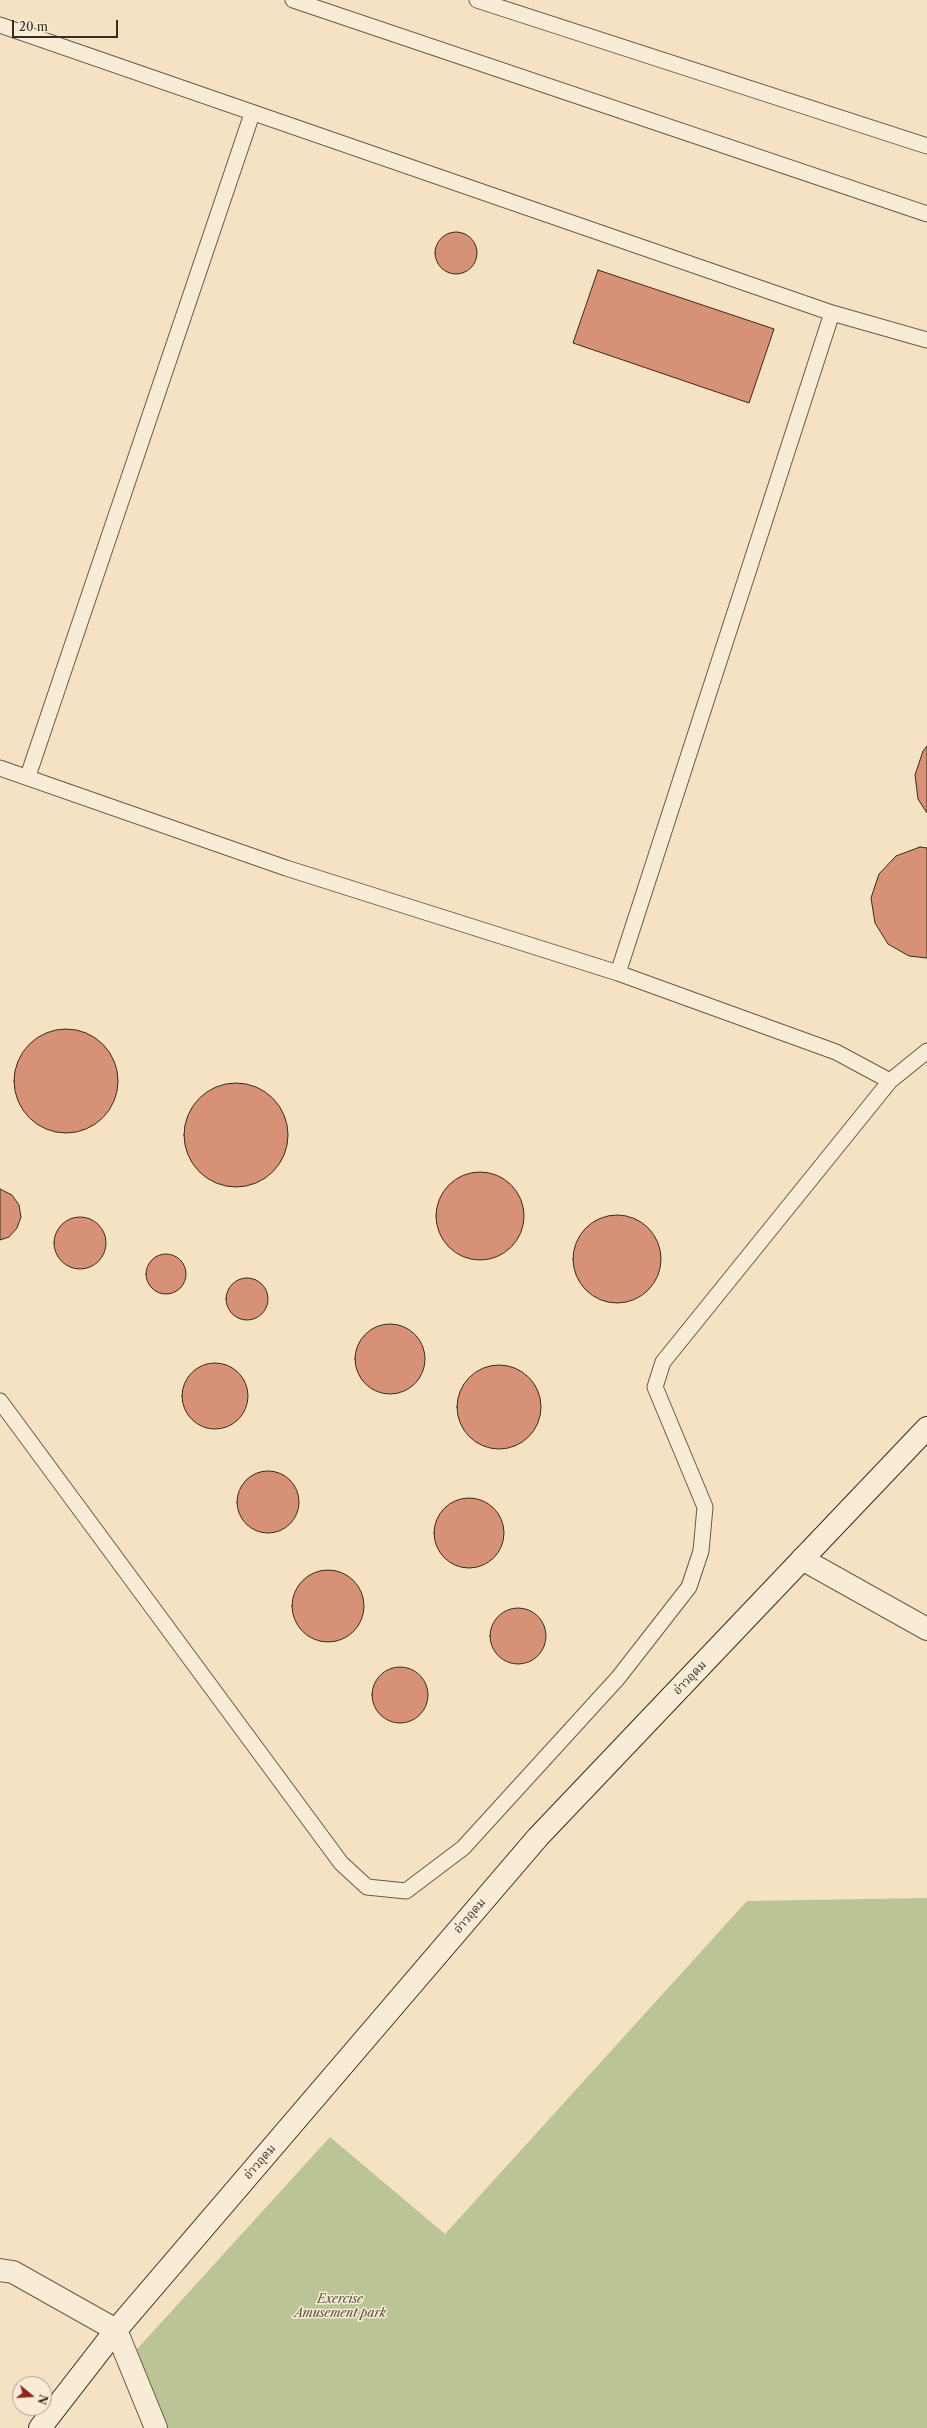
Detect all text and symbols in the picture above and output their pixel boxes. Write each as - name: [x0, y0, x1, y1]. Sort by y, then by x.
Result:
- scale bar: [14, 12, 120, 38]
- text: 20 m: [19, 19, 48, 34]
- street label: อ่าวอุดม: [670, 1658, 710, 1698]
- street label: อ่าวอุดม: [451, 1896, 489, 1936]
- street label: อ่าวอุดม: [241, 2142, 279, 2182]
- park label: Exercise Amusement park: [294, 2293, 386, 2321]
- north arrow: [12, 2376, 52, 2416]
- text: N: [34, 2393, 51, 2406]

